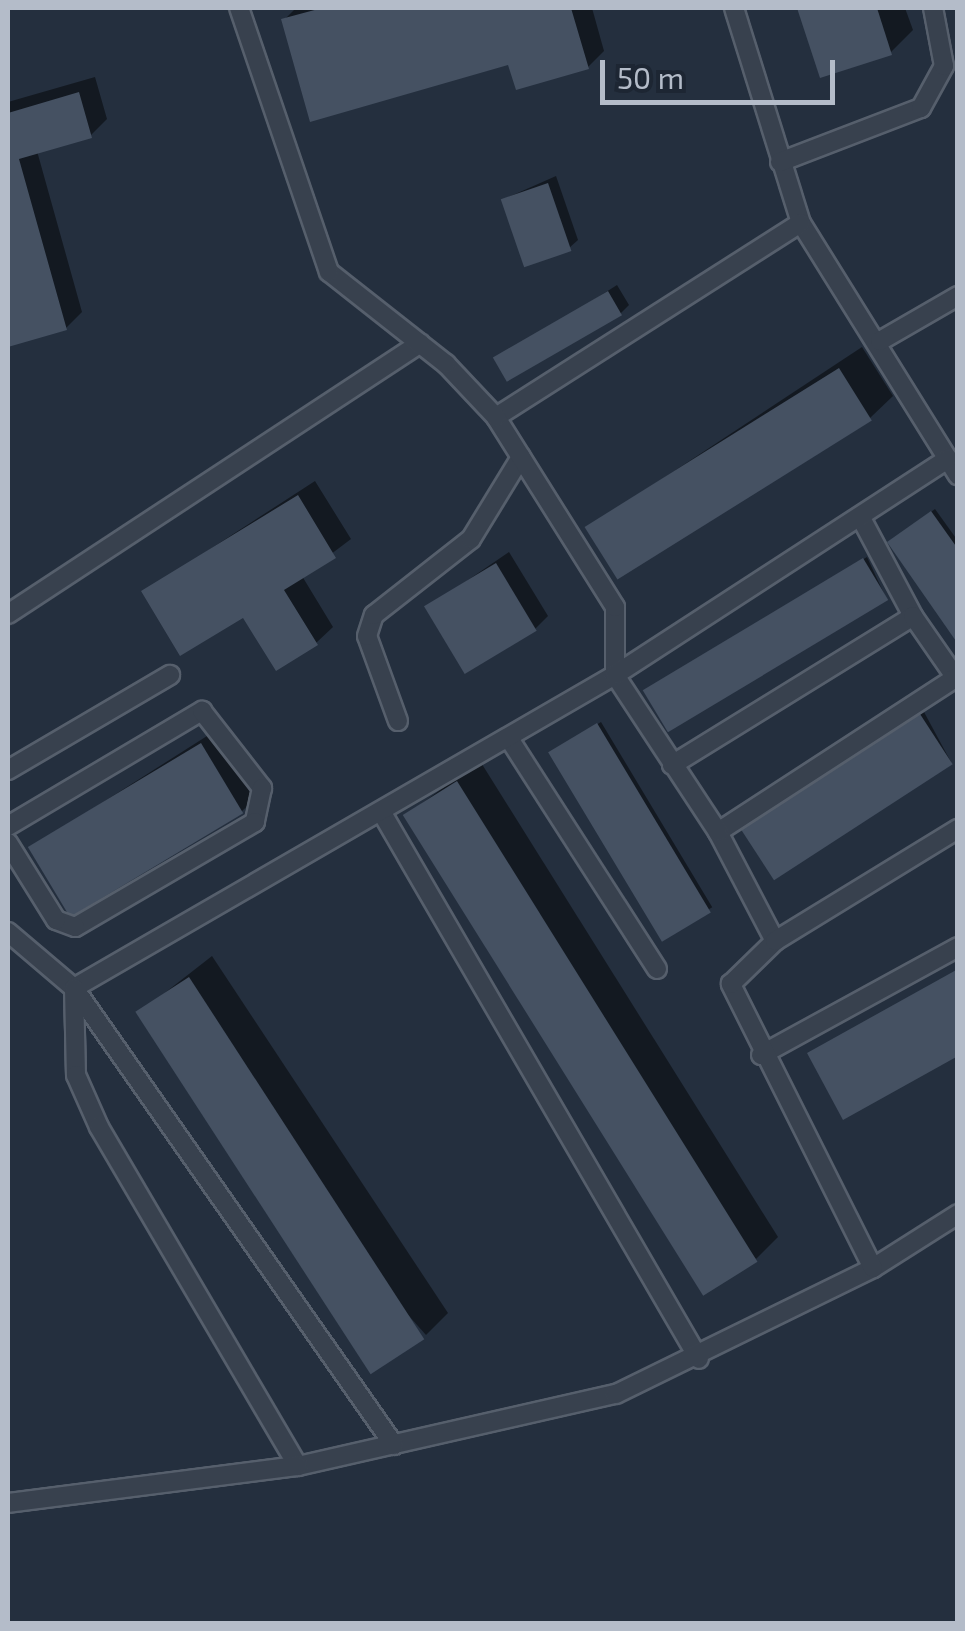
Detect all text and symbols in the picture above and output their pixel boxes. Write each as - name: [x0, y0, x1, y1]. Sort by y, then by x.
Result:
- scale bar: [605, 40, 840, 102]
- text: 50 m: [617, 59, 684, 95]

